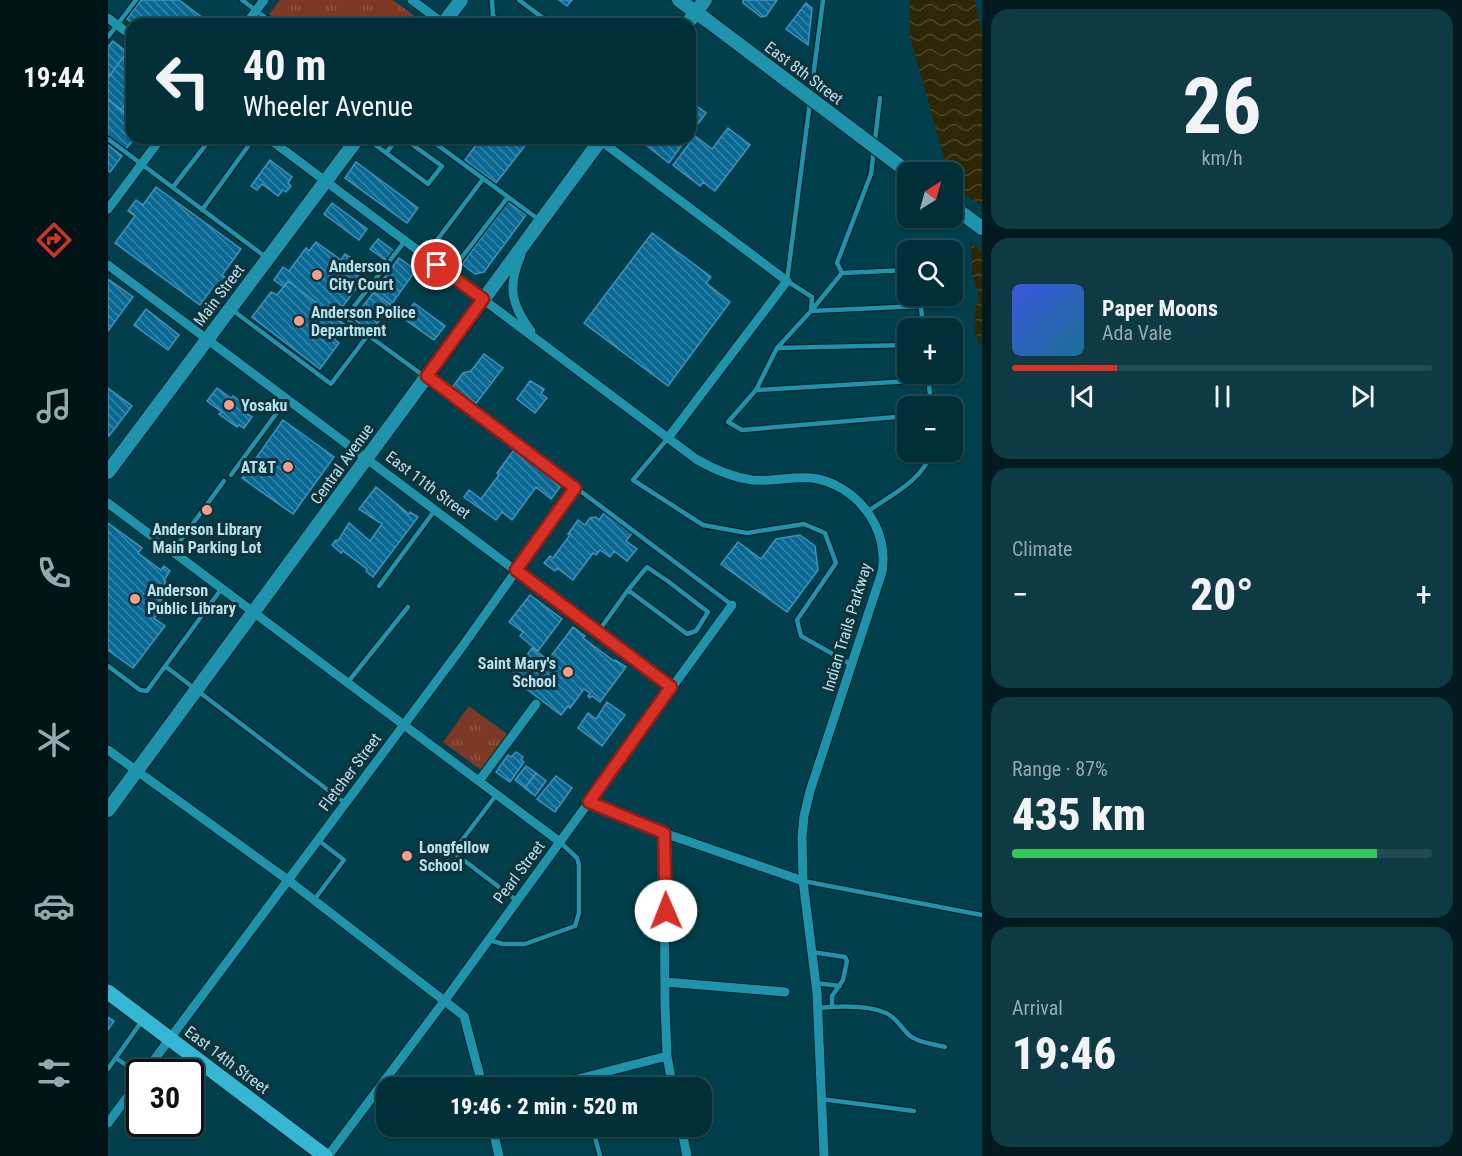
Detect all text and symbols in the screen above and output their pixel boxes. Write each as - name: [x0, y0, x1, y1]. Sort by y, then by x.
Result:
- street label: East 8th Street: [761, 37, 847, 109]
- text: 40 m: [243, 41, 326, 90]
- icon: left: [144, 42, 222, 120]
- text: 26: [1183, 61, 1261, 152]
- text: 19:44: [23, 62, 85, 94]
- text: Wheeler Avenue: [243, 91, 413, 123]
- text: km/h: [1201, 146, 1243, 170]
- north arrow: [897, 162, 963, 228]
- map controls: [897, 162, 963, 462]
- icon: directions: [33, 219, 75, 261]
- pin: [411, 239, 462, 290]
- button: search: [897, 240, 963, 306]
- icon: arrive: [420, 248, 453, 281]
- place label: Anderson City Court: [329, 257, 394, 294]
- street label: Main Street: [190, 260, 249, 330]
- marker: Anderson City Court: [310, 268, 324, 282]
- text: Paper Moons: [1102, 296, 1218, 321]
- place label: Anderson Police Department: [311, 303, 416, 340]
- marker: Anderson Police Department: [292, 314, 306, 328]
- button: +: [897, 318, 963, 384]
- text: Ada Vale: [1102, 321, 1172, 345]
- icon: previous: [1066, 380, 1099, 413]
- icon: pause: [1206, 380, 1239, 413]
- icon: next: [1346, 380, 1379, 413]
- icon: music: [33, 385, 75, 427]
- place label: Yosaku: [241, 396, 288, 415]
- button: −: [897, 396, 963, 462]
- marker: Yosaku: [222, 398, 236, 412]
- street label: Central Avenue: [306, 420, 378, 508]
- street label: East 11th Street: [382, 447, 474, 523]
- place label: AT&T: [241, 458, 276, 477]
- marker: AT&T: [281, 460, 295, 474]
- marker: Anderson Library Main Parking Lot: [200, 503, 214, 517]
- place label: Anderson Library Main Parking Lot: [152, 520, 262, 557]
- text: Climate: [1012, 537, 1072, 561]
- icon: phone: [33, 552, 75, 594]
- street label: Indian Trails Parkway: [818, 560, 876, 694]
- text: 20°: [1190, 568, 1254, 621]
- text: −: [1012, 575, 1029, 614]
- text: +: [1416, 575, 1432, 614]
- place label: Anderson Public Library: [147, 581, 236, 618]
- marker: Anderson Public Library: [128, 592, 142, 606]
- place label: Saint Mary's School: [478, 654, 556, 691]
- marker: Saint Mary's School: [561, 665, 575, 679]
- icon: climate: [33, 719, 75, 761]
- street label: Fletcher Street: [315, 729, 386, 815]
- text: Range · 87%: [1012, 757, 1108, 781]
- text: 435 km: [1012, 788, 1146, 841]
- street label: Pearl Street: [489, 837, 549, 907]
- place label: Longfellow School: [419, 838, 489, 875]
- marker: Longfellow School: [400, 849, 414, 863]
- position arrow: [634, 879, 698, 943]
- icon: car: [33, 885, 75, 927]
- text: Arrival: [1012, 996, 1063, 1020]
- street label: East 14th Street: [181, 1022, 273, 1098]
- text: 19:46: [1012, 1027, 1116, 1080]
- icon: filters: [33, 1052, 75, 1094]
- speed limit sign: 30: [126, 1059, 204, 1137]
- text: 19:46 · 2 min · 520 m: [450, 1094, 638, 1119]

